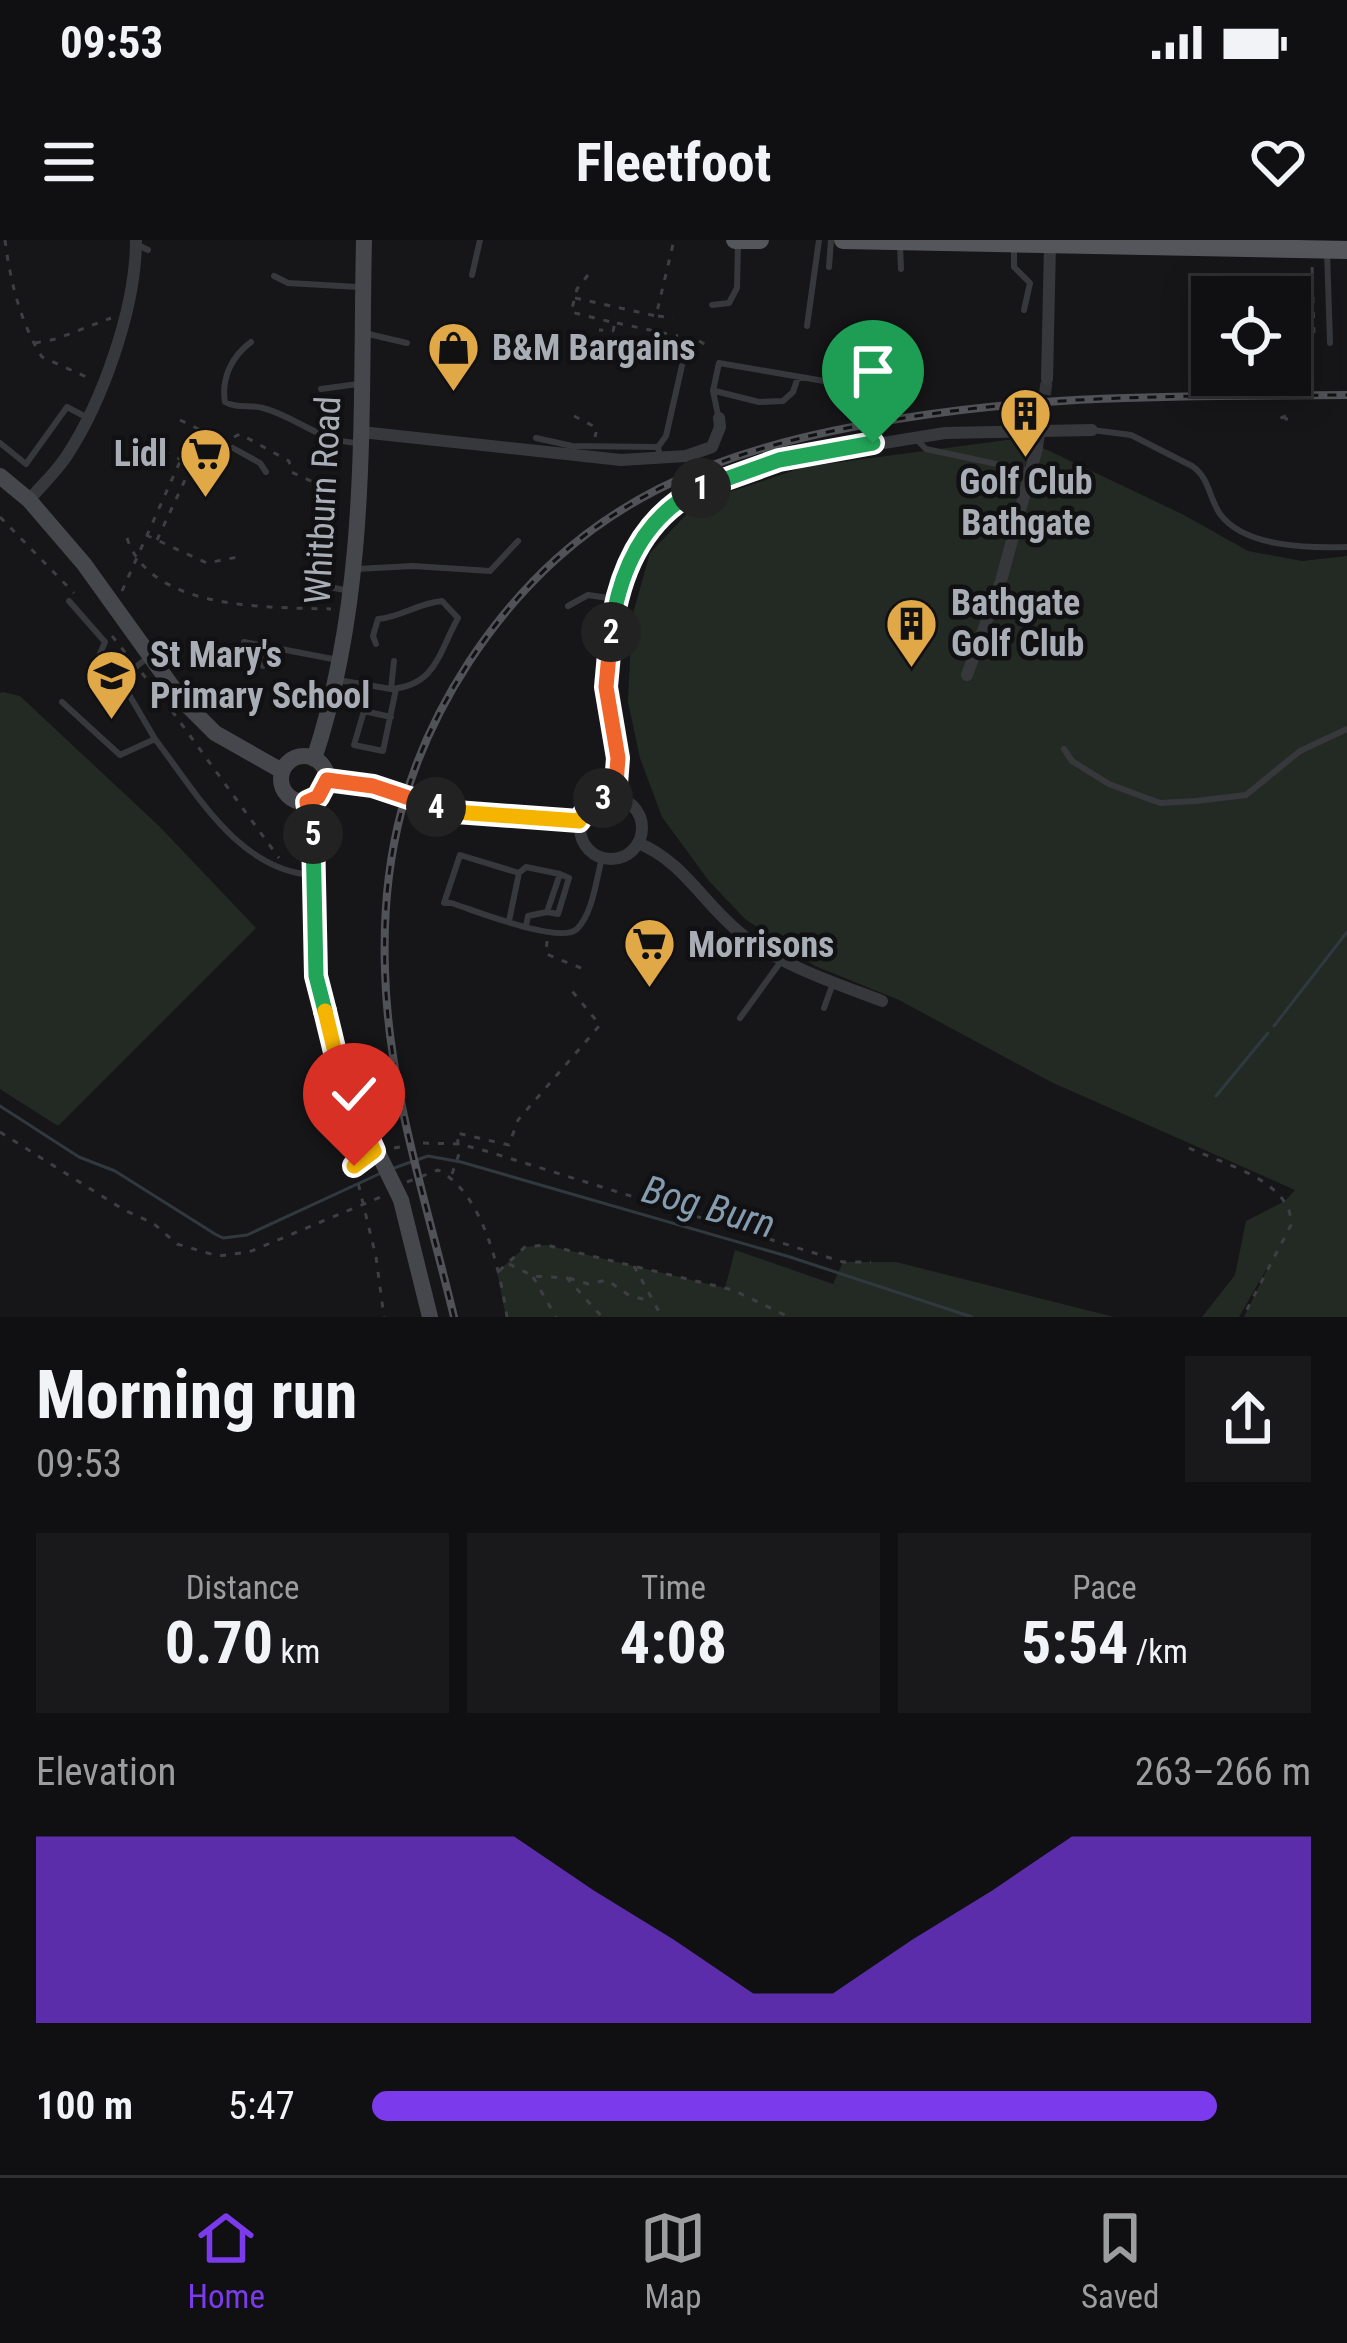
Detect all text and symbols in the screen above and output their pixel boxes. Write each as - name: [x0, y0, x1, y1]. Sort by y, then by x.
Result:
- text: 09:53: [60, 16, 163, 69]
- icon: menu: [36, 129, 102, 195]
- icon: heart: [1245, 129, 1311, 195]
- text: Fleetfoot: [576, 131, 771, 194]
- map controls: [1191, 276, 1311, 396]
- button: locate: [1191, 276, 1311, 396]
- shop icon: B&M Bargains: [425, 319, 481, 393]
- pin: [822, 320, 924, 443]
- place label: B&M Bargains: [492, 327, 696, 369]
- icon: arrive: [840, 338, 906, 404]
- building icon: Golf Club Bathgate: [998, 385, 1054, 459]
- street label: Whitburn Road: [297, 395, 349, 605]
- supermarket icon: Lidl: [178, 425, 234, 499]
- place label: Lidl: [114, 433, 167, 475]
- pin: 1: [671, 458, 731, 518]
- place label: Golf Club Bathgate: [959, 461, 1093, 544]
- text: 1: [693, 468, 709, 507]
- place label: Bathgate Golf Club: [951, 582, 1084, 665]
- building icon: Bathgate Golf Club: [884, 595, 940, 669]
- pin: 2: [581, 602, 641, 662]
- text: 2: [603, 612, 619, 651]
- place label: St Mary's Primary School: [150, 634, 370, 717]
- school or university icon: St Mary's Primary School: [83, 647, 139, 721]
- pin: 3: [573, 768, 633, 828]
- pin: 4: [406, 777, 466, 837]
- text: 3: [595, 778, 611, 817]
- text: 4: [428, 787, 444, 826]
- pin: 5: [283, 804, 343, 864]
- text: 5: [305, 814, 321, 853]
- supermarket icon: Morrisons: [621, 916, 677, 990]
- place label: Morrisons: [688, 924, 834, 966]
- pin: [303, 1043, 405, 1166]
- icon: check: [321, 1061, 387, 1127]
- water label: Bog Burn: [637, 1166, 780, 1248]
- button: share: [1185, 1356, 1311, 1482]
- text: Morning run: [36, 1357, 358, 1434]
- text: 09:53: [36, 1441, 122, 1487]
- text: Distance: [186, 1568, 299, 1607]
- text: Time: [641, 1568, 706, 1607]
- text: Pace: [1072, 1568, 1137, 1607]
- text: 0.70: [165, 1607, 273, 1678]
- text: 4:08: [620, 1607, 727, 1678]
- text: 5:54: [1021, 1607, 1128, 1678]
- text: km: [273, 1632, 320, 1671]
- text: /km: [1128, 1632, 1188, 1671]
- text: Elevation: [36, 1749, 176, 1795]
- text: 263–266 m: [1135, 1749, 1311, 1795]
- text: 100 m: [36, 2083, 133, 2129]
- text: 5:47: [228, 2083, 295, 2129]
- tab: Home: [188, 2205, 265, 2316]
- tab: Map: [640, 2205, 706, 2316]
- tab: Saved: [1081, 2205, 1159, 2316]

